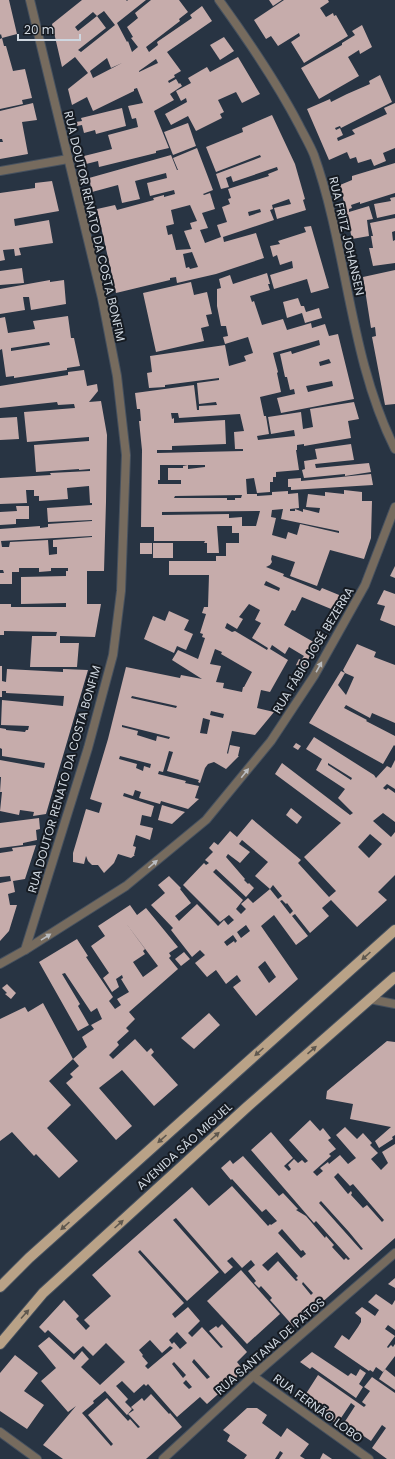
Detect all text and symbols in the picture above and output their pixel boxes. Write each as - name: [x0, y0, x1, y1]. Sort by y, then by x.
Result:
- scale bar: [18, 16, 80, 42]
- text: 20 m: [24, 21, 54, 38]
- street label: RUA DOUTOR RENATO DA COSTA BONFIM: [60, 109, 130, 343]
- street label: RUA FRITZ JOHANSEN: [325, 175, 369, 297]
- street label: RUA FÁBIO JOSÉ BEZERRA: [268, 584, 358, 716]
- one-way arrow: [316, 661, 323, 672]
- street label: RUA DOUTOR RENATO DA COSTA BONFIM: [23, 663, 105, 895]
- one-way arrow: [240, 767, 249, 778]
- one-way arrow: [147, 860, 158, 868]
- one-way arrow: [40, 933, 51, 941]
- one-way arrow: [361, 951, 371, 961]
- one-way arrow: [307, 1045, 317, 1055]
- one-way arrow: [254, 1048, 264, 1057]
- street label: AVENIDA SÃO MIGUEL: [132, 1098, 236, 1194]
- one-way arrow: [210, 1132, 219, 1141]
- one-way arrow: [157, 1134, 167, 1144]
- one-way arrow: [114, 1220, 123, 1229]
- one-way arrow: [60, 1221, 70, 1231]
- street label: RUA SANTANA DE PATOS: [211, 1294, 329, 1398]
- one-way arrow: [20, 1309, 30, 1319]
- street label: RUA FERNÃO LOBO: [270, 1370, 366, 1446]

